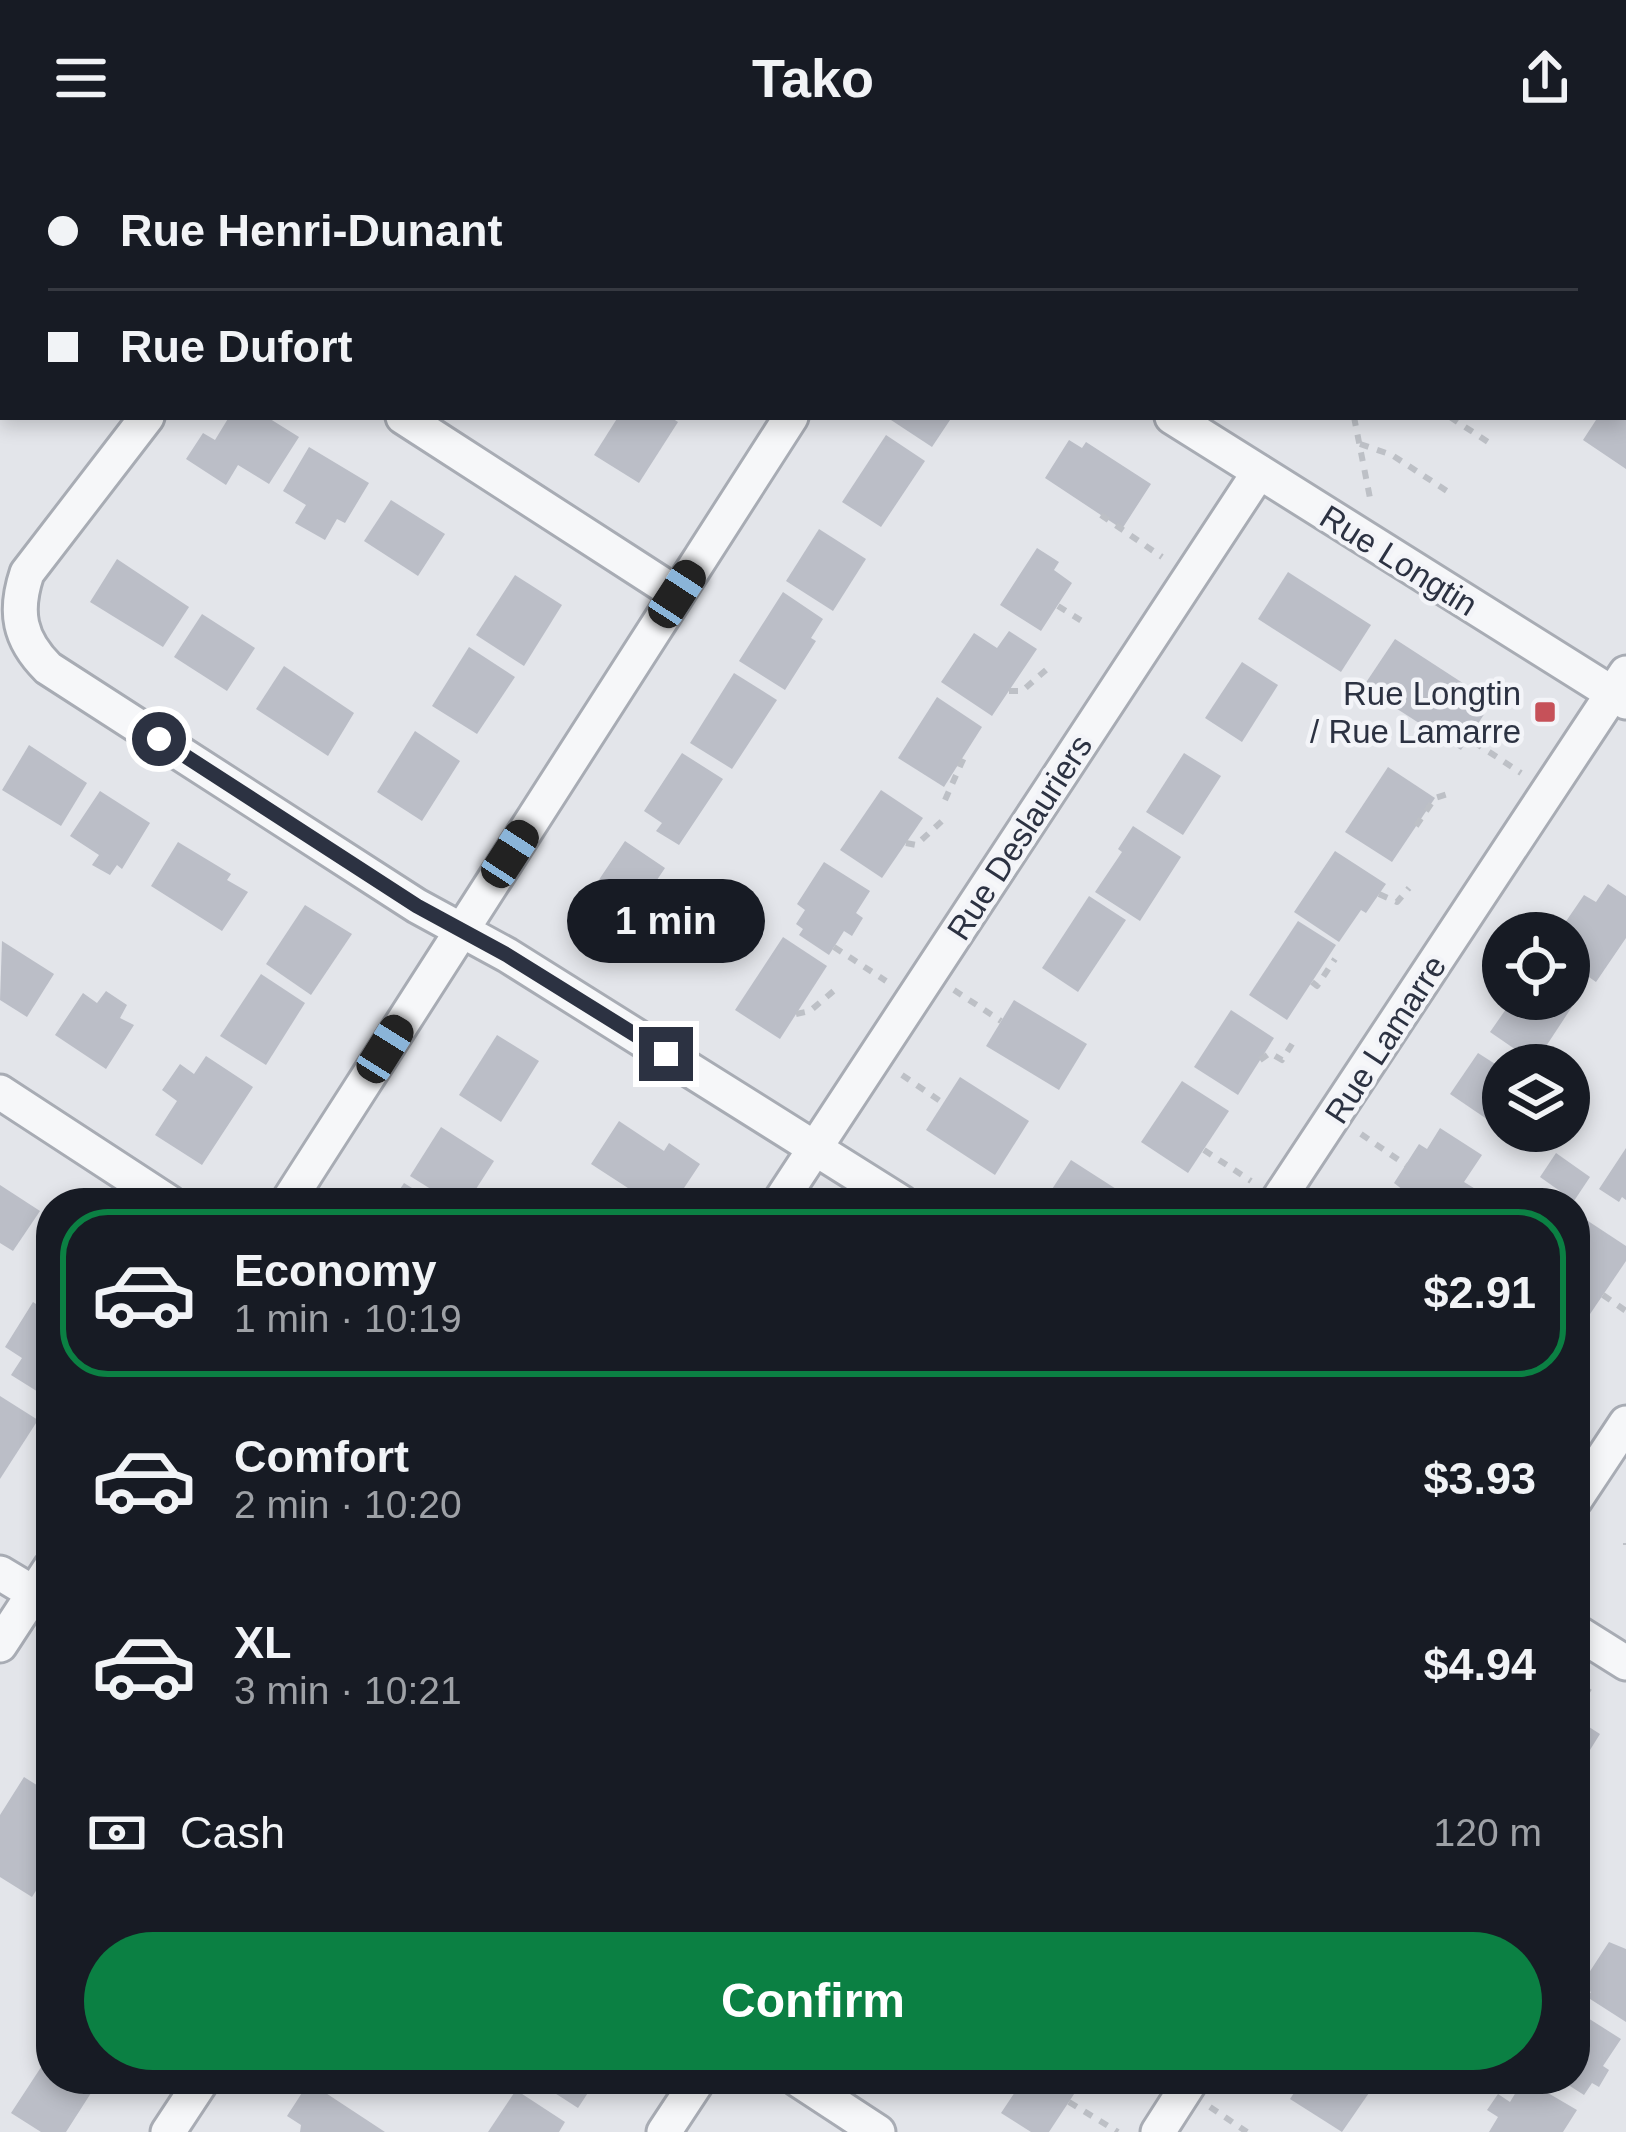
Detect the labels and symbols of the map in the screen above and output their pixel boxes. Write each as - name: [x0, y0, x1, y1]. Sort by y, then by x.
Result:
- street label: Rue Longtin: [1313, 498, 1484, 623]
- car: [642, 554, 712, 634]
- place label: Rue Longtin / Rue Lamarre: [1310, 675, 1521, 750]
- marker: Rue Longtin / Rue Lamarre: [1532, 699, 1558, 725]
- route start: [132, 712, 186, 766]
- street label: Rue Deslauriers: [939, 728, 1099, 947]
- car: [475, 814, 545, 894]
- callout: 1 min: [567, 880, 765, 964]
- street label: Rue Lamarre: [1317, 948, 1453, 1130]
- car: [351, 1009, 419, 1089]
- route end: [639, 1027, 693, 1081]

